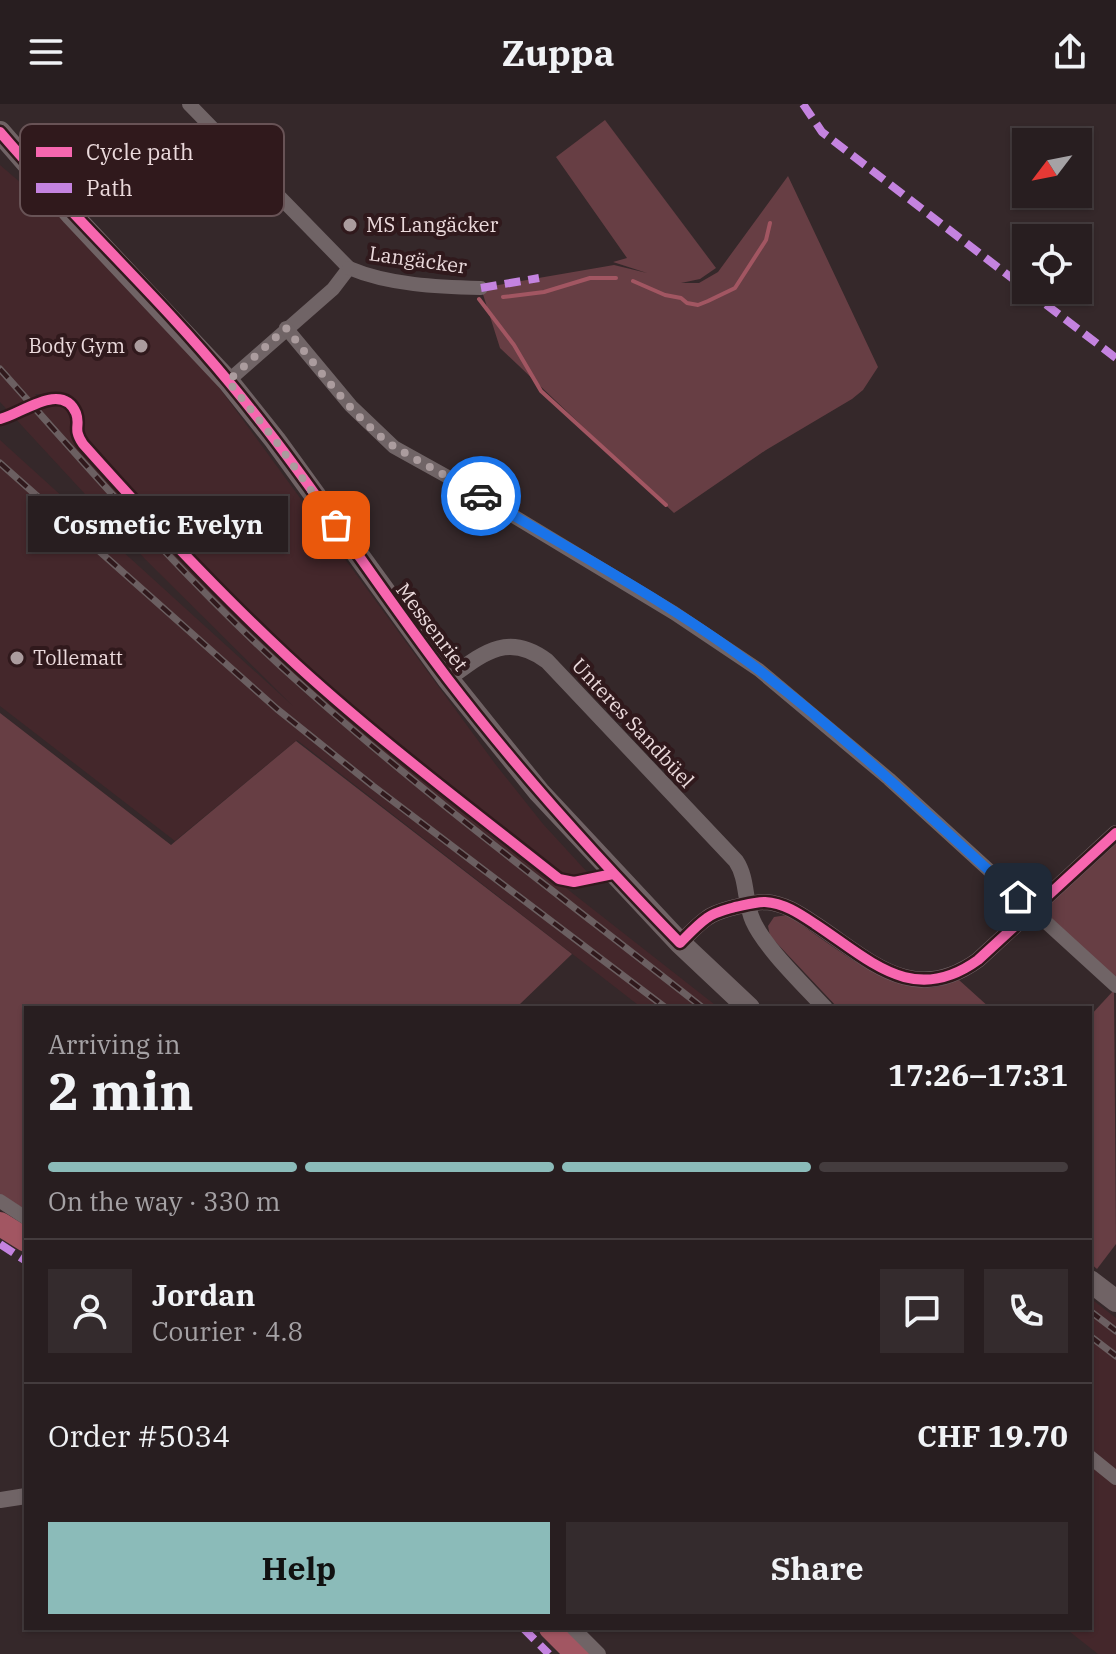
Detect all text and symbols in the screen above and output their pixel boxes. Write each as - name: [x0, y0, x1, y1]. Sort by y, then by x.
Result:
- text: Zuppa: [501, 29, 615, 76]
- icon: menu: [24, 30, 68, 74]
- icon: share: [1048, 30, 1092, 74]
- legend: [20, 124, 284, 216]
- north arrow: [1012, 128, 1092, 208]
- map controls: [1012, 128, 1092, 304]
- text: Cycle path: [86, 137, 194, 166]
- text: Path: [86, 173, 133, 202]
- place label: MS Langäcker: [366, 211, 499, 238]
- marker: MS Langäcker: [341, 216, 359, 234]
- button: locate: [1012, 224, 1092, 304]
- street label: Langäcker: [367, 239, 469, 280]
- place label: Body Gym: [28, 332, 125, 359]
- marker: Body Gym: [132, 337, 150, 355]
- courier: [441, 456, 521, 536]
- icon: car: [459, 474, 503, 518]
- pin: [302, 491, 370, 559]
- callout: Cosmetic Evelyn: [28, 497, 288, 553]
- icon: bag: [314, 503, 358, 547]
- text: Cosmetic Evelyn: [53, 507, 263, 541]
- street label: Messenriet: [390, 577, 474, 676]
- place label: Tollematt: [33, 644, 123, 671]
- marker: Tollematt: [8, 649, 26, 667]
- street label: Unteres Sandbüel: [566, 652, 701, 793]
- pin: [984, 863, 1052, 931]
- icon: home: [996, 875, 1040, 919]
- text: Arriving in: [48, 1027, 181, 1061]
- text: 17:26–17:31: [888, 1055, 1068, 1094]
- text: 2 min: [48, 1057, 194, 1124]
- text: On the way · 330 m: [48, 1184, 281, 1218]
- button: person: [48, 1269, 132, 1353]
- button: chat: [880, 1269, 964, 1353]
- button: phone: [984, 1269, 1068, 1353]
- text: Jordan: [152, 1275, 255, 1314]
- text: Courier · 4.8: [152, 1314, 303, 1348]
- text: Order #5034: [48, 1416, 230, 1455]
- text: CHF 19.70: [917, 1416, 1068, 1455]
- button: Help: [48, 1522, 550, 1614]
- button: Share: [566, 1522, 1068, 1614]

